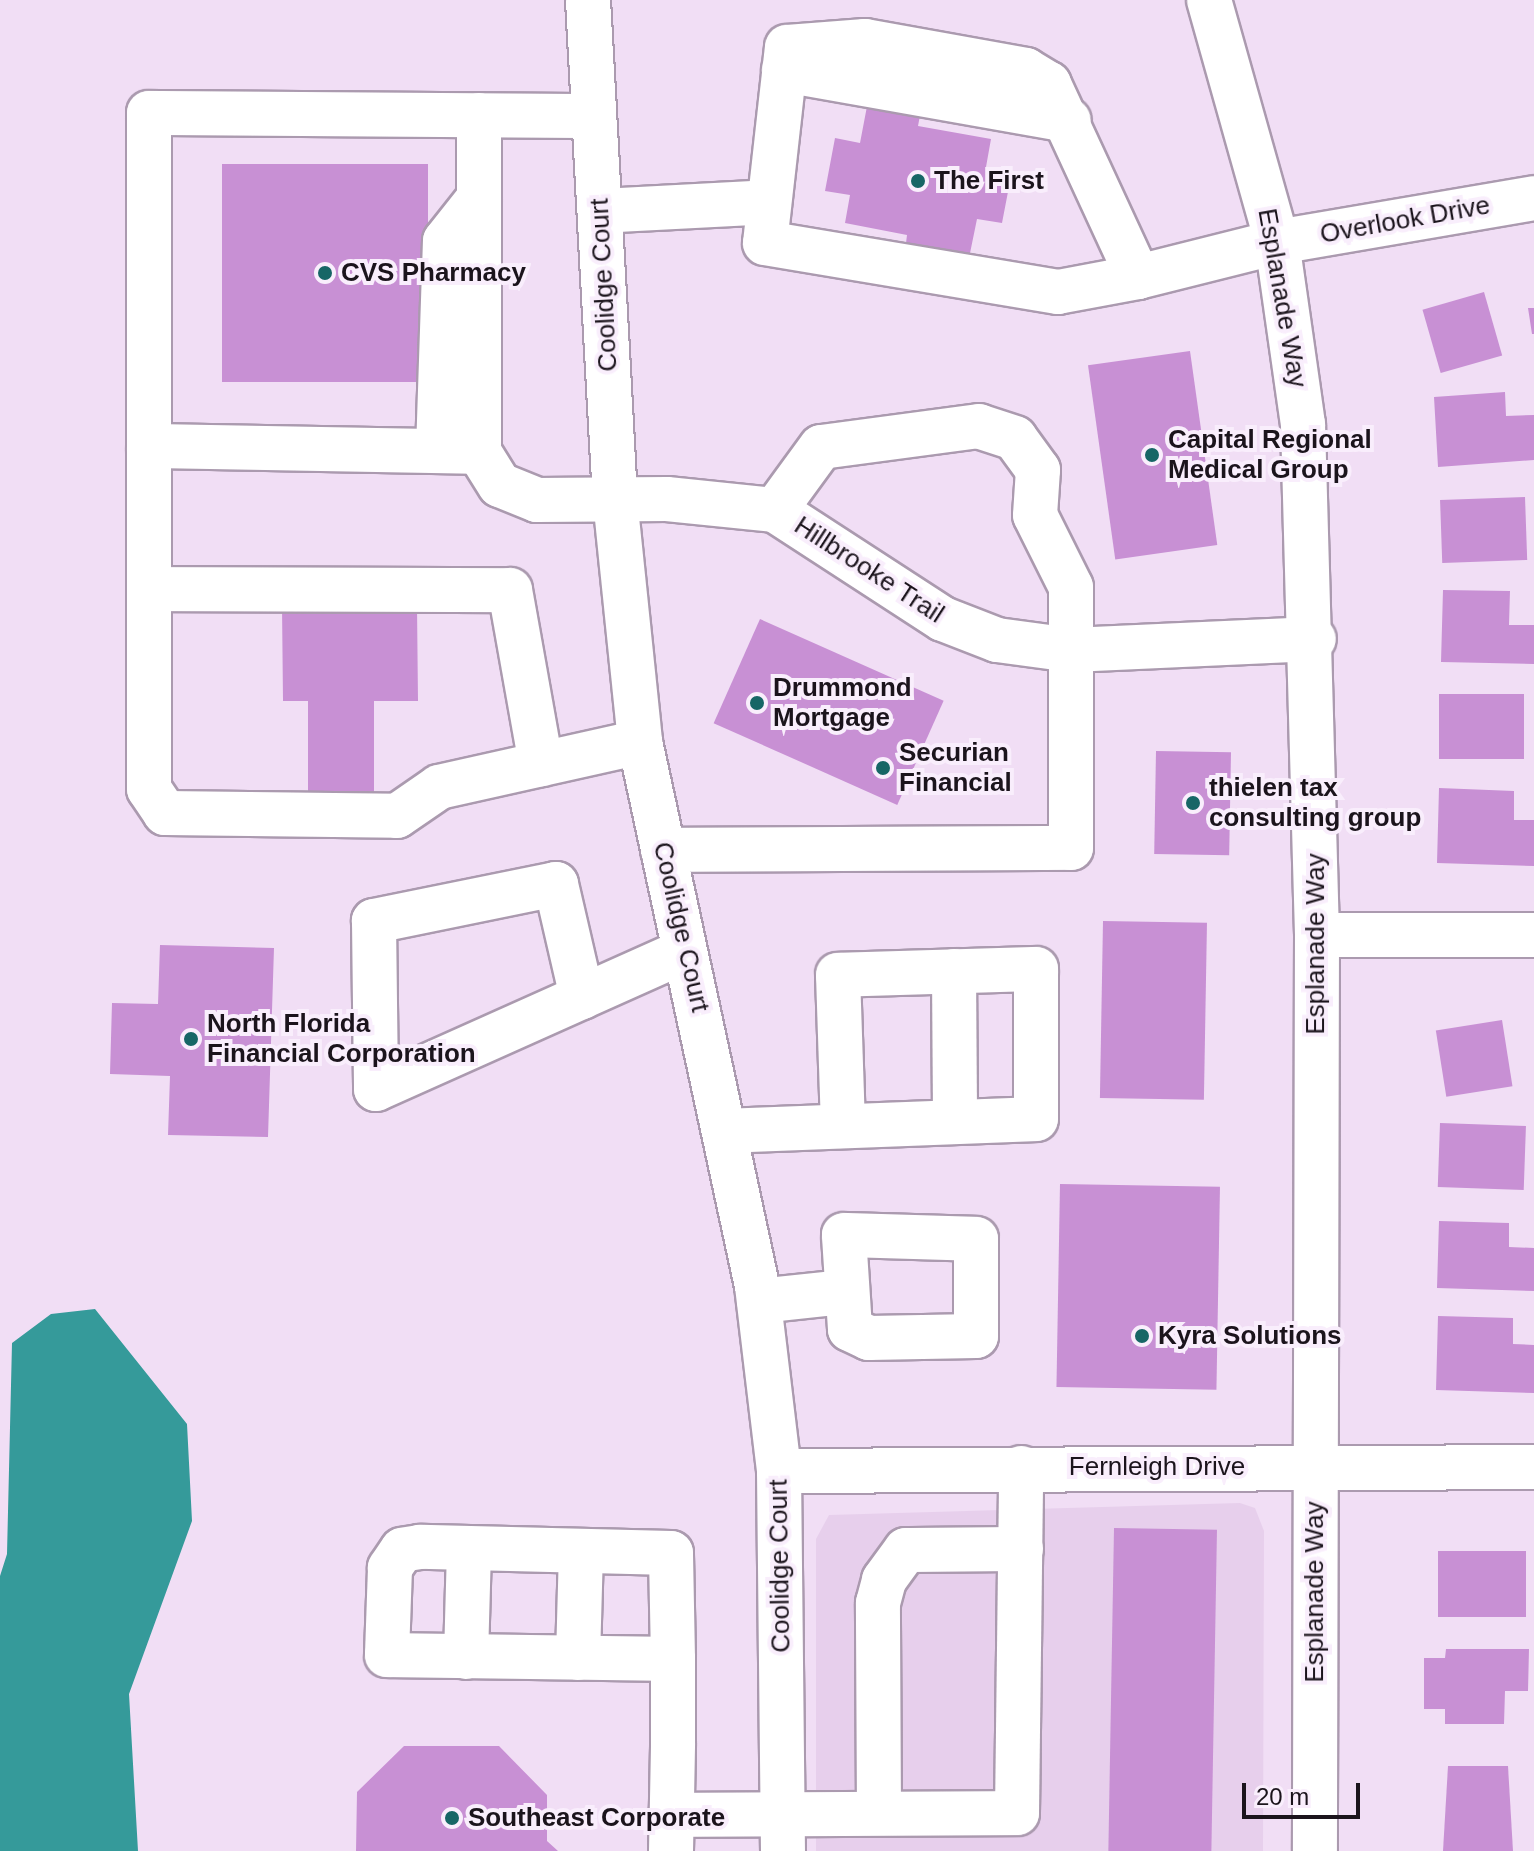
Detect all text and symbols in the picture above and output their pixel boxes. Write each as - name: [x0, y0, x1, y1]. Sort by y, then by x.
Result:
- place label: The First: [934, 165, 1044, 197]
- marker: The First: [909, 172, 927, 190]
- street label: Overlook Drive: [1318, 190, 1492, 250]
- street label: Coolidge Court: [584, 198, 624, 372]
- street label: Esplanade Way: [1251, 206, 1313, 390]
- place label: CVS Pharmacy: [341, 257, 526, 289]
- marker: CVS Pharmacy: [316, 264, 334, 282]
- place label: Capital Regional Medical Group: [1168, 424, 1372, 486]
- marker: Capital Regional Medical Group: [1143, 446, 1161, 464]
- street label: Hillbrooke Trail: [788, 510, 950, 630]
- place label: Drummond Mortgage: [773, 672, 912, 734]
- marker: Drummond Mortgage: [748, 694, 766, 712]
- place label: Securian Financial: [899, 737, 1012, 798]
- marker: Securian Financial: [874, 759, 892, 777]
- place label: thielen tax consulting group: [1209, 772, 1421, 834]
- marker: thielen tax consulting group: [1184, 794, 1202, 812]
- street label: Coolidge Court: [646, 839, 716, 1015]
- street label: Esplanade Way: [1300, 853, 1332, 1035]
- place label: North Florida Financial Corporation: [207, 1008, 476, 1070]
- marker: North Florida Financial Corporation: [182, 1030, 200, 1048]
- place label: Kyra Solutions: [1158, 1320, 1341, 1352]
- marker: Kyra Solutions: [1133, 1327, 1151, 1345]
- street label: Fernleigh Drive: [1069, 1451, 1245, 1483]
- street label: Coolidge Court: [763, 1479, 797, 1653]
- street label: Esplanade Way: [1299, 1501, 1331, 1683]
- scale bar: [1246, 1767, 1364, 1817]
- text: 20 m: [1256, 1783, 1309, 1810]
- place label: Southeast Corporate: [468, 1802, 725, 1834]
- marker: Southeast Corporate: [443, 1809, 461, 1827]

